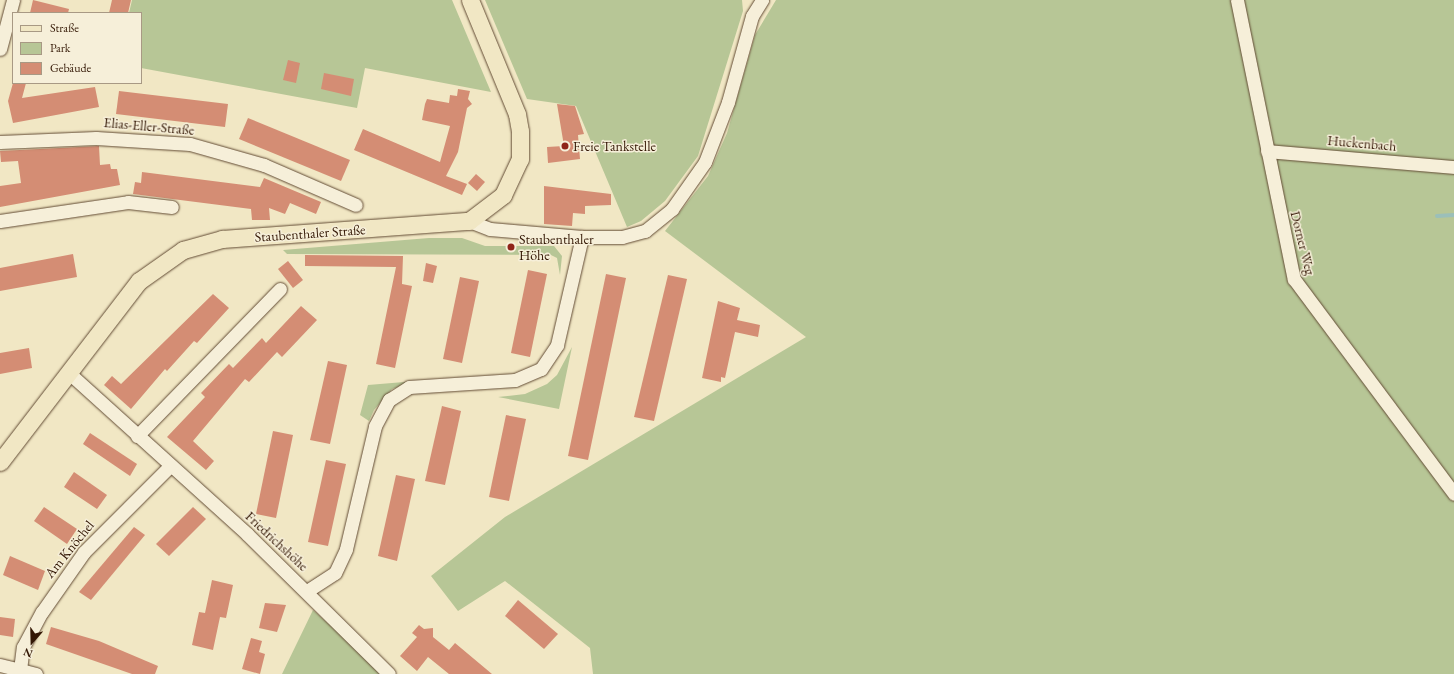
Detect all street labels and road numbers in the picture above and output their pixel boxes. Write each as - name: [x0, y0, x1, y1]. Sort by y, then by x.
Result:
- street label: Elias-Eller-Straße: [103, 114, 195, 138]
- street label: Huckenbach: [1327, 132, 1397, 154]
- street label: Dorner Weg: [1287, 209, 1319, 277]
- street label: Staubenthaler Straße: [254, 221, 366, 245]
- street label: Friedrichshöhe: [242, 508, 312, 574]
- street label: Am Knöchel: [41, 517, 97, 581]

